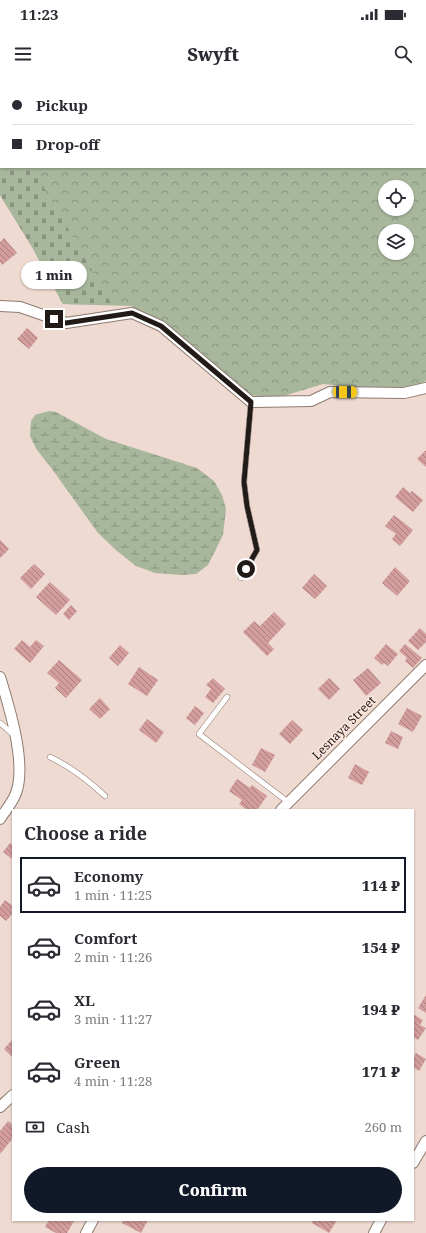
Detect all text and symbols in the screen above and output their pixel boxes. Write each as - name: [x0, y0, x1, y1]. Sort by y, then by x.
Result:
- text: 11:23: [20, 4, 58, 24]
- text: Swyft: [187, 42, 239, 66]
- icon: menu: [12, 43, 34, 65]
- icon: search: [392, 43, 414, 65]
- text: Pickup: [36, 95, 88, 115]
- text: Drop-off: [36, 134, 100, 154]
- map controls: [378, 180, 414, 260]
- button: locate: [378, 180, 414, 216]
- button: layers: [378, 224, 414, 260]
- callout: 1 min: [21, 261, 87, 289]
- text: 1 min: [35, 266, 73, 284]
- route end: [45, 310, 63, 328]
- car: [333, 386, 357, 398]
- route start: [237, 560, 255, 578]
- street label: Lesnaya Street: [308, 692, 379, 763]
- text: Choose a ride: [24, 821, 147, 845]
- text: Economy: [74, 866, 143, 886]
- icon: car: [26, 867, 62, 903]
- text: 114 ₽: [362, 875, 400, 895]
- text: 1 min · 11:25: [74, 886, 152, 904]
- text: Comfort: [74, 928, 137, 948]
- icon: car: [26, 929, 62, 965]
- text: 154 ₽: [362, 937, 400, 957]
- text: 2 min · 11:26: [74, 948, 152, 966]
- text: XL: [74, 990, 95, 1010]
- icon: car: [26, 991, 62, 1027]
- text: 194 ₽: [362, 999, 400, 1019]
- text: 3 min · 11:27: [74, 1010, 152, 1028]
- text: Green: [74, 1052, 121, 1072]
- icon: car: [26, 1053, 62, 1089]
- text: 171 ₽: [362, 1061, 400, 1081]
- text: 4 min · 11:28: [74, 1072, 152, 1090]
- icon: cash: [24, 1116, 46, 1138]
- text: Cash: [56, 1117, 90, 1137]
- text: 260 m: [365, 1118, 402, 1136]
- button: Confirm: [24, 1167, 402, 1213]

